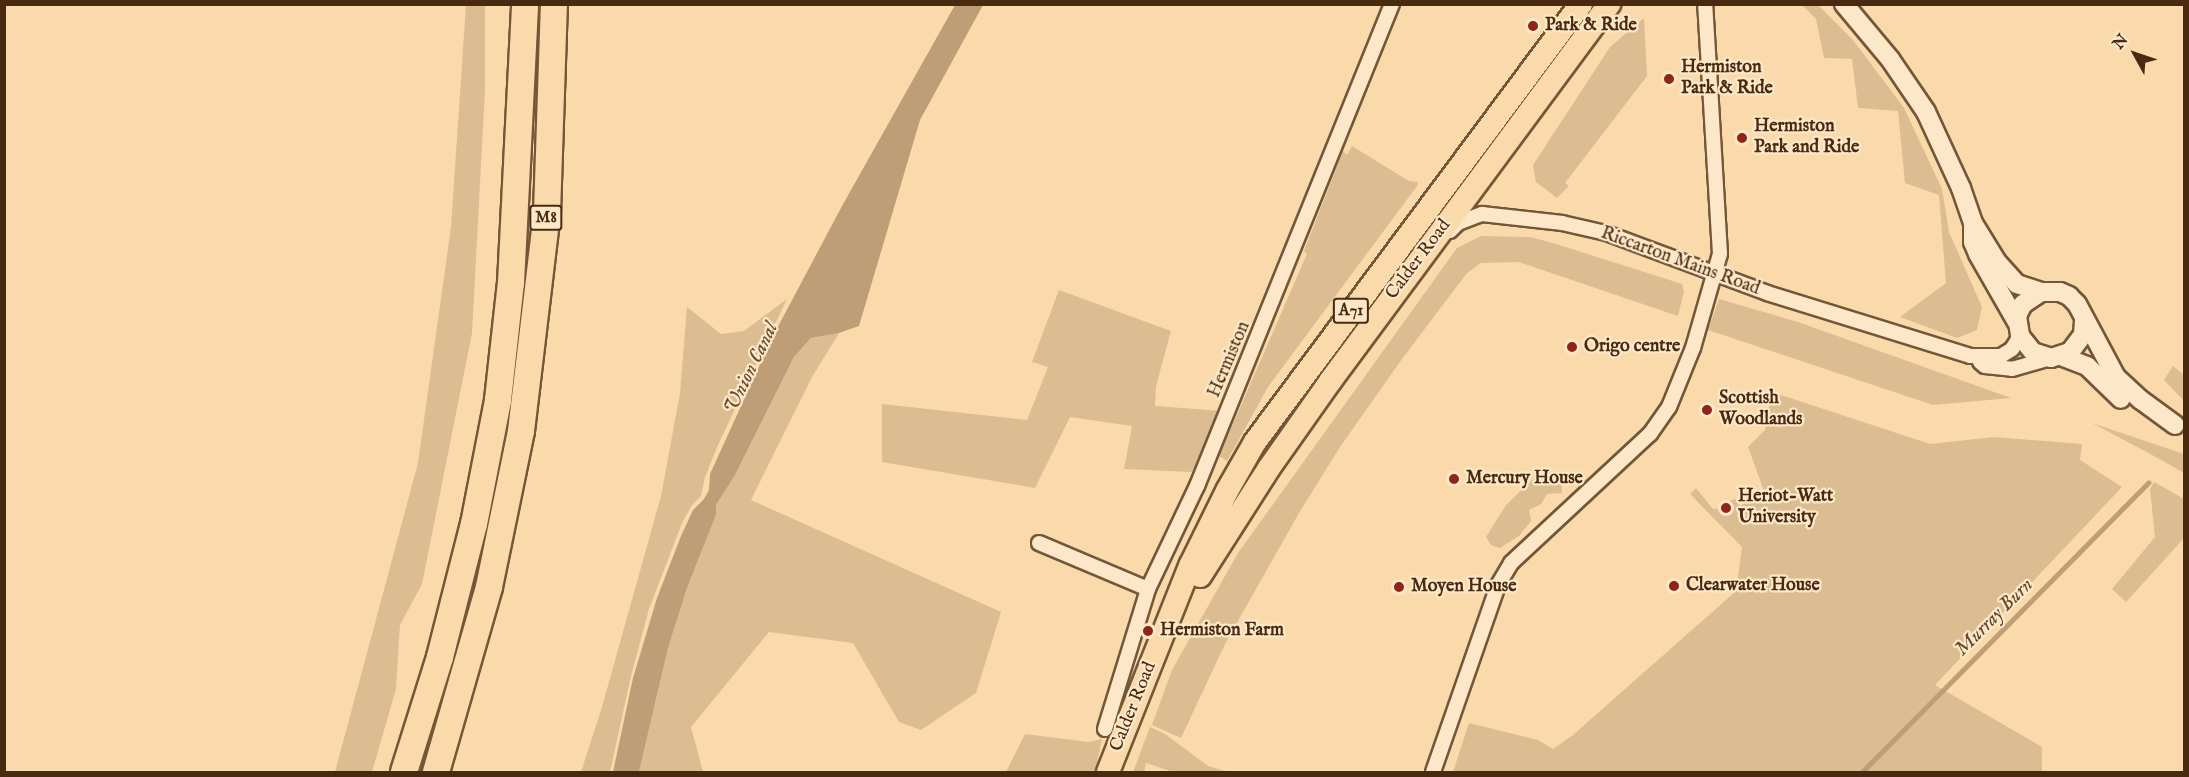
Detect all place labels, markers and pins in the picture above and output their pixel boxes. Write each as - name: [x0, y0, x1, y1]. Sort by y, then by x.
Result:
- place label: Park & Ride: [1545, 15, 1637, 37]
- marker: Park & Ride: [1526, 19, 1540, 33]
- place label: Hermiston Park & Ride: [1681, 58, 1773, 100]
- marker: Hermiston Park & Ride: [1662, 72, 1676, 86]
- place label: Hermiston Park and Ride: [1754, 117, 1859, 160]
- marker: Hermiston Park and Ride: [1735, 131, 1749, 145]
- place label: Origo centre: [1584, 336, 1680, 358]
- marker: Origo centre: [1565, 340, 1579, 354]
- place label: Scottish Woodlands: [1719, 389, 1802, 432]
- marker: Scottish Woodlands: [1700, 403, 1714, 417]
- place label: Mercury House: [1466, 468, 1583, 490]
- marker: Mercury House: [1447, 472, 1461, 486]
- place label: Heriot-Watt University: [1738, 487, 1833, 530]
- marker: Heriot-Watt University: [1719, 501, 1733, 515]
- place label: Clearwater House: [1686, 575, 1820, 597]
- place label: Moyen House: [1411, 576, 1516, 598]
- marker: Clearwater House: [1667, 579, 1681, 593]
- marker: Moyen House: [1392, 580, 1406, 594]
- place label: Hermiston Farm: [1160, 620, 1284, 642]
- marker: Hermiston Farm: [1141, 624, 1155, 638]

